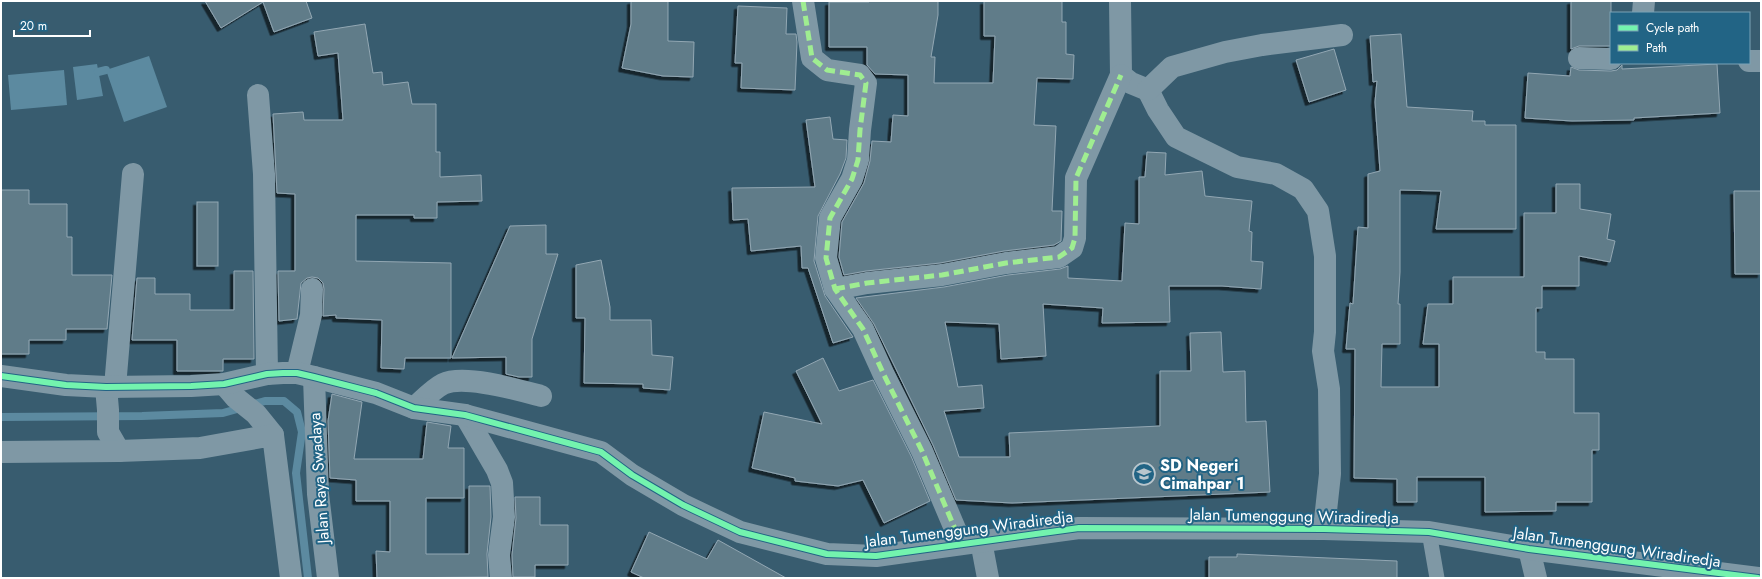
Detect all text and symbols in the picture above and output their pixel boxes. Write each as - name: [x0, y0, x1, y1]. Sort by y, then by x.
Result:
- scale bar: [14, 12, 90, 38]
- legend: [1610, 12, 1750, 64]
- text: 20 m: [20, 17, 47, 35]
- text: Cycle path: [1646, 19, 1699, 37]
- text: Path: [1646, 39, 1667, 57]
- street label: Jalan Raya Swadaya: [303, 412, 335, 546]
- place label: SD Negeri Cimahpar 1: [1160, 454, 1245, 495]
- school or university icon: SD Negeri Cimahpar 1: [1131, 461, 1157, 487]
- street label: Jalan Tumenggung Wiradiredja: [1187, 503, 1399, 529]
- street label: Jalan Tumenggung Wiradiredja: [862, 505, 1074, 553]
- street label: Jalan Tumenggung Wiradiredja: [1510, 521, 1722, 573]

